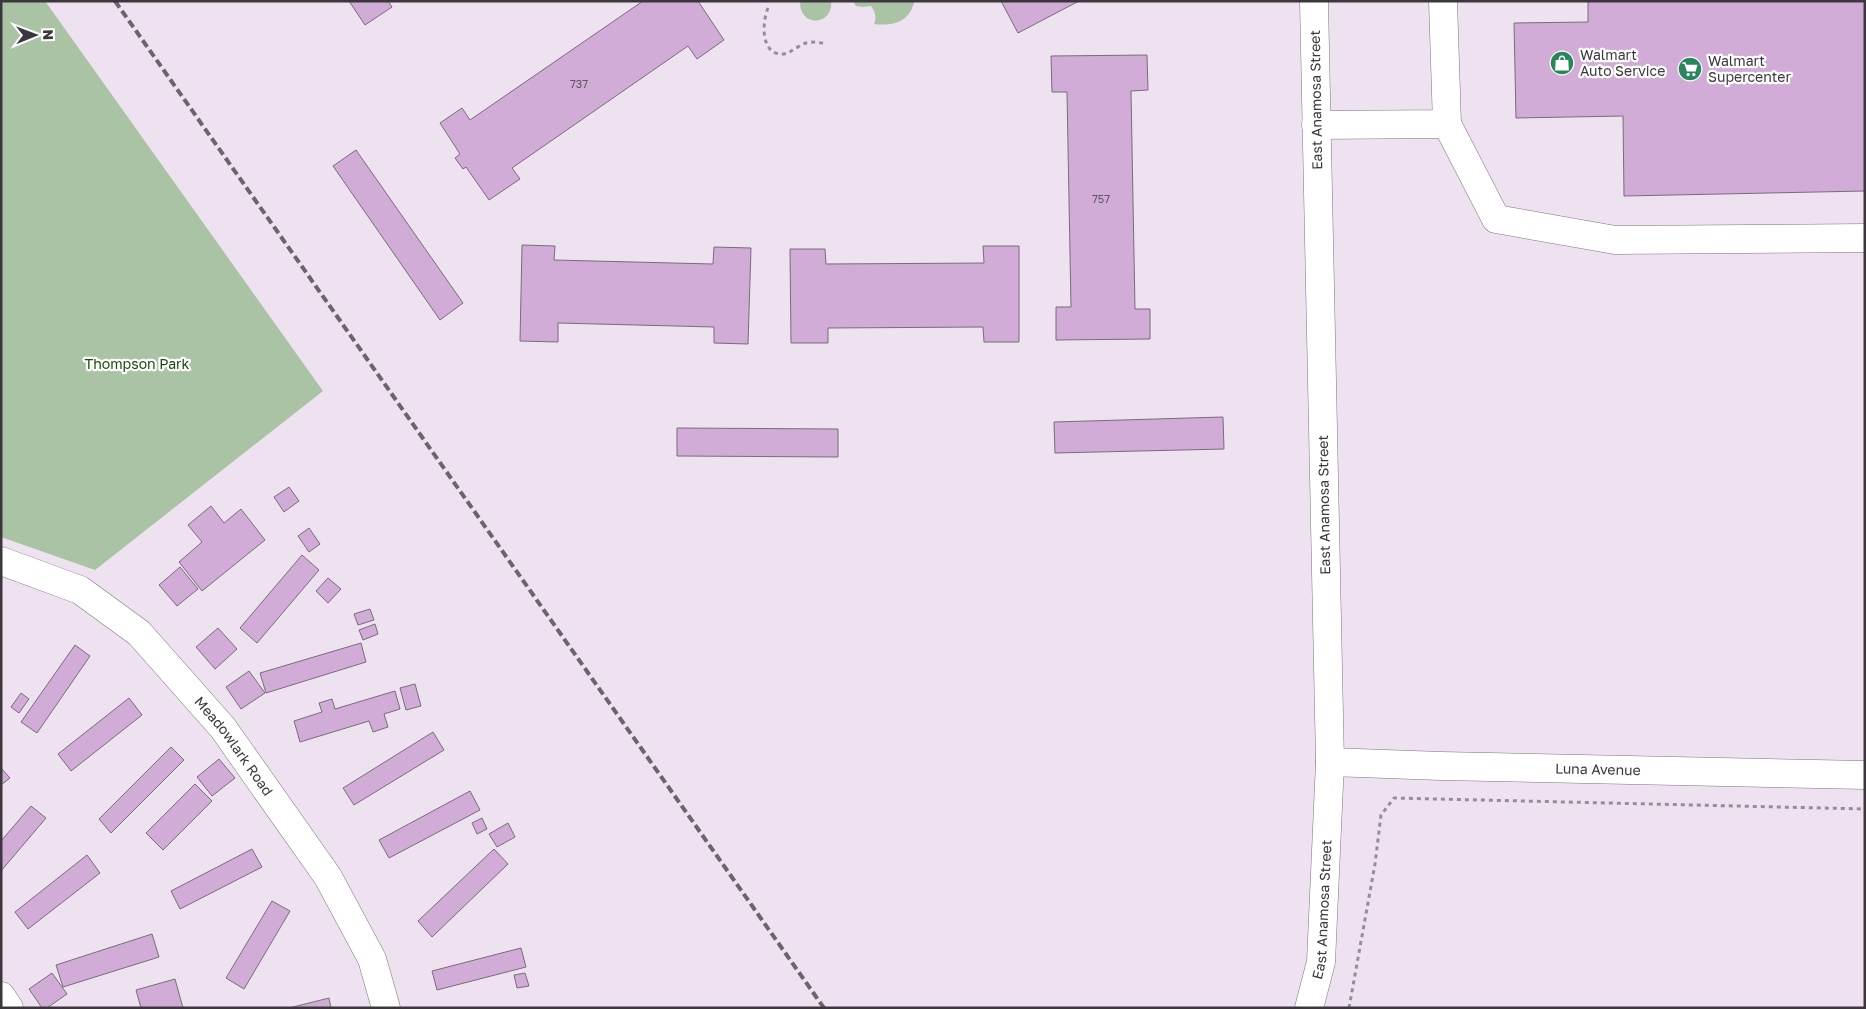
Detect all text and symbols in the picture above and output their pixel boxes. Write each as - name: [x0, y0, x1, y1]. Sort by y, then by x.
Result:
- north arrow: [10, 10, 60, 60]
- text: N: [40, 29, 57, 40]
- street label: East Anamosa Street: [1306, 30, 1325, 170]
- place label: Walmart Auto Service: [1580, 46, 1665, 79]
- shop icon: Walmart Auto Service: [1549, 50, 1575, 76]
- place label: Walmart Supercenter: [1708, 52, 1791, 85]
- supermarket icon: Walmart Supercenter: [1677, 56, 1703, 82]
- house number: 737: [570, 77, 588, 90]
- house number: 757: [1092, 192, 1110, 205]
- park label: Thompson Park: [85, 355, 190, 372]
- street label: East Anamosa Street: [1314, 435, 1333, 575]
- street label: Meadowlark Road: [191, 693, 277, 799]
- street label: Luna Avenue: [1555, 759, 1641, 778]
- street label: East Anamosa Street: [1308, 839, 1334, 981]

